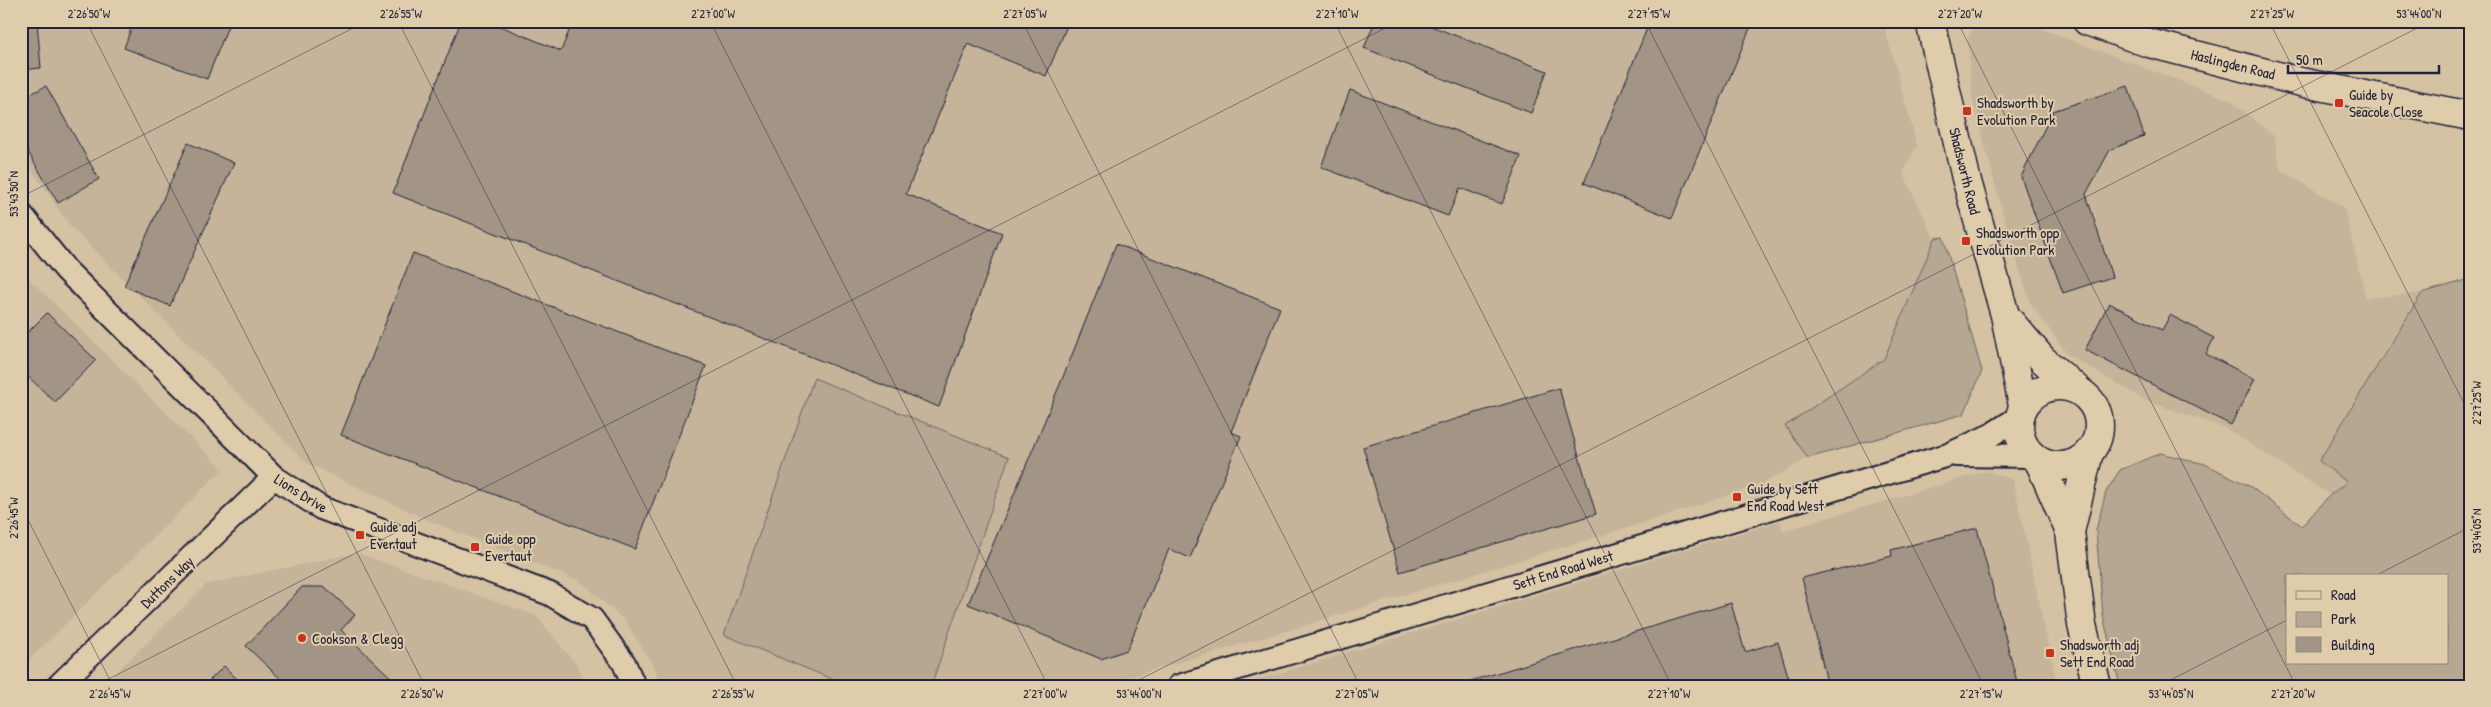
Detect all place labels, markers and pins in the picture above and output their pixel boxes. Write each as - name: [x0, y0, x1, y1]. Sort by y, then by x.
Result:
- place label: Guide by Seacole Close: [2349, 84, 2423, 122]
- place label: Shadsworth by Evolution Park: [1977, 92, 2056, 130]
- marker: Guide by Seacole Close: [2333, 97, 2345, 109]
- marker: Shadsworth by Evolution Park: [1961, 105, 1973, 117]
- place label: Shadsworth opp Evolution Park: [1976, 222, 2060, 260]
- marker: Shadsworth opp Evolution Park: [1960, 235, 1972, 247]
- place label: Guide by Sett End Road West: [1747, 478, 1825, 516]
- marker: Guide by Sett End Road West: [1731, 491, 1743, 503]
- place label: Guide adj Evertaut: [370, 516, 417, 554]
- place label: Guide opp Evertaut: [485, 528, 536, 566]
- marker: Guide adj Evertaut: [354, 529, 366, 541]
- marker: Guide opp Evertaut: [469, 541, 481, 553]
- place label: Cookson & Clegg: [312, 628, 404, 649]
- marker: Cookson & Clegg: [296, 632, 308, 644]
- place label: Shadsworth adj Sett End Road: [2060, 634, 2140, 672]
- marker: Shadsworth adj Sett End Road: [2044, 647, 2056, 659]

